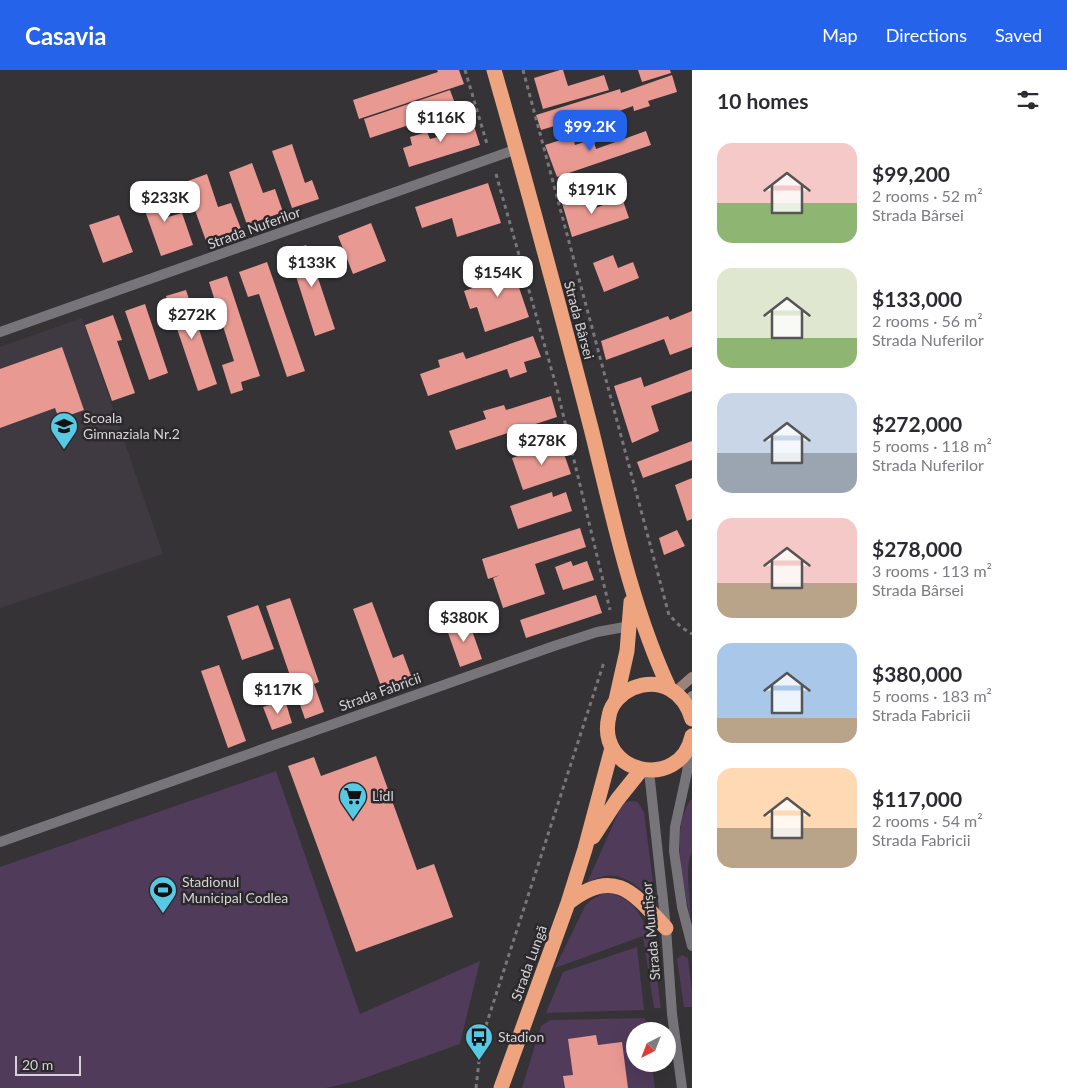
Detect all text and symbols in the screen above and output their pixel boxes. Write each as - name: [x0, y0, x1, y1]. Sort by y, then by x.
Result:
- text: Casavia: [25, 21, 106, 50]
- text: Map: [822, 24, 858, 46]
- text: Directions: [886, 24, 967, 46]
- text: Saved: [995, 24, 1042, 46]
- icon: filters: [1014, 86, 1042, 114]
- text: 10 homes: [717, 88, 808, 113]
- pin: $116K: [406, 100, 476, 143]
- text: $116K: [417, 107, 465, 126]
- pin: $99.2K: [549, 109, 631, 152]
- text: $99.2K: [564, 116, 616, 135]
- text: $99,200: [872, 161, 950, 186]
- icon: home: [757, 163, 817, 223]
- pin: $191K: [557, 172, 627, 215]
- text: $191K: [568, 179, 616, 198]
- pin: $233K: [130, 180, 200, 223]
- text: 2 rooms · 52 m²: [872, 186, 983, 205]
- text: $233K: [141, 187, 189, 206]
- street label: Strada Nuferilor: [205, 203, 303, 252]
- text: Strada Bârsei: [872, 205, 964, 224]
- pin: $133K: [277, 246, 347, 288]
- text: $133K: [288, 252, 336, 271]
- pin: $154K: [463, 256, 533, 298]
- text: $154K: [474, 262, 522, 281]
- street label: Strada Bârsei: [561, 279, 598, 361]
- text: $133,000: [872, 286, 962, 311]
- icon: home: [757, 288, 817, 348]
- pin: $272K: [157, 298, 227, 340]
- text: $272K: [168, 304, 216, 323]
- text: 2 rooms · 56 m²: [872, 311, 983, 330]
- text: Strada Nuferilor: [872, 330, 984, 349]
- place label: Scoala Gimnaziala Nr.2: [83, 409, 180, 442]
- school or university icon: Scoala Gimnaziala Nr.2: [49, 411, 79, 450]
- text: $272,000: [872, 411, 962, 436]
- icon: home: [757, 413, 817, 473]
- pin: $278K: [507, 424, 577, 466]
- text: $278K: [518, 430, 566, 449]
- text: 5 rooms · 118 m²: [872, 436, 992, 455]
- text: Strada Nuferilor: [872, 455, 984, 474]
- text: $278,000: [872, 536, 962, 561]
- icon: home: [757, 538, 817, 598]
- text: 3 rooms · 113 m²: [872, 561, 992, 580]
- text: Strada Bârsei: [872, 580, 964, 599]
- pin: $380K: [429, 600, 499, 643]
- text: $380K: [440, 607, 488, 626]
- text: $380,000: [872, 661, 962, 686]
- icon: home: [757, 663, 817, 723]
- street label: Strada Fabricii: [336, 669, 423, 714]
- pin: $117K: [243, 672, 313, 715]
- text: $117K: [254, 679, 302, 698]
- text: 5 rooms · 183 m²: [872, 686, 992, 705]
- text: Strada Fabricii: [872, 705, 971, 724]
- supermarket icon: Lidl: [338, 781, 368, 820]
- text: $117,000: [872, 786, 962, 811]
- place label: Lidl: [372, 787, 394, 804]
- icon: home: [757, 788, 817, 848]
- text: 2 rooms · 54 m²: [872, 811, 983, 830]
- text: Strada Fabricii: [872, 830, 971, 849]
- place label: Stadionul Municipal Codlea: [182, 873, 288, 906]
- sports icon: Stadionul Municipal Codlea: [148, 875, 178, 914]
- street label: Strada Muntișor: [638, 881, 663, 981]
- street label: Strada Lungă: [507, 923, 550, 1003]
- bus stop icon: Stadion: [464, 1022, 494, 1061]
- north arrow: [626, 1022, 676, 1072]
- map controls: [626, 1022, 676, 1072]
- place label: Stadion: [498, 1028, 544, 1045]
- scale bar: [15, 1053, 81, 1076]
- text: 20 m: [22, 1056, 53, 1073]

